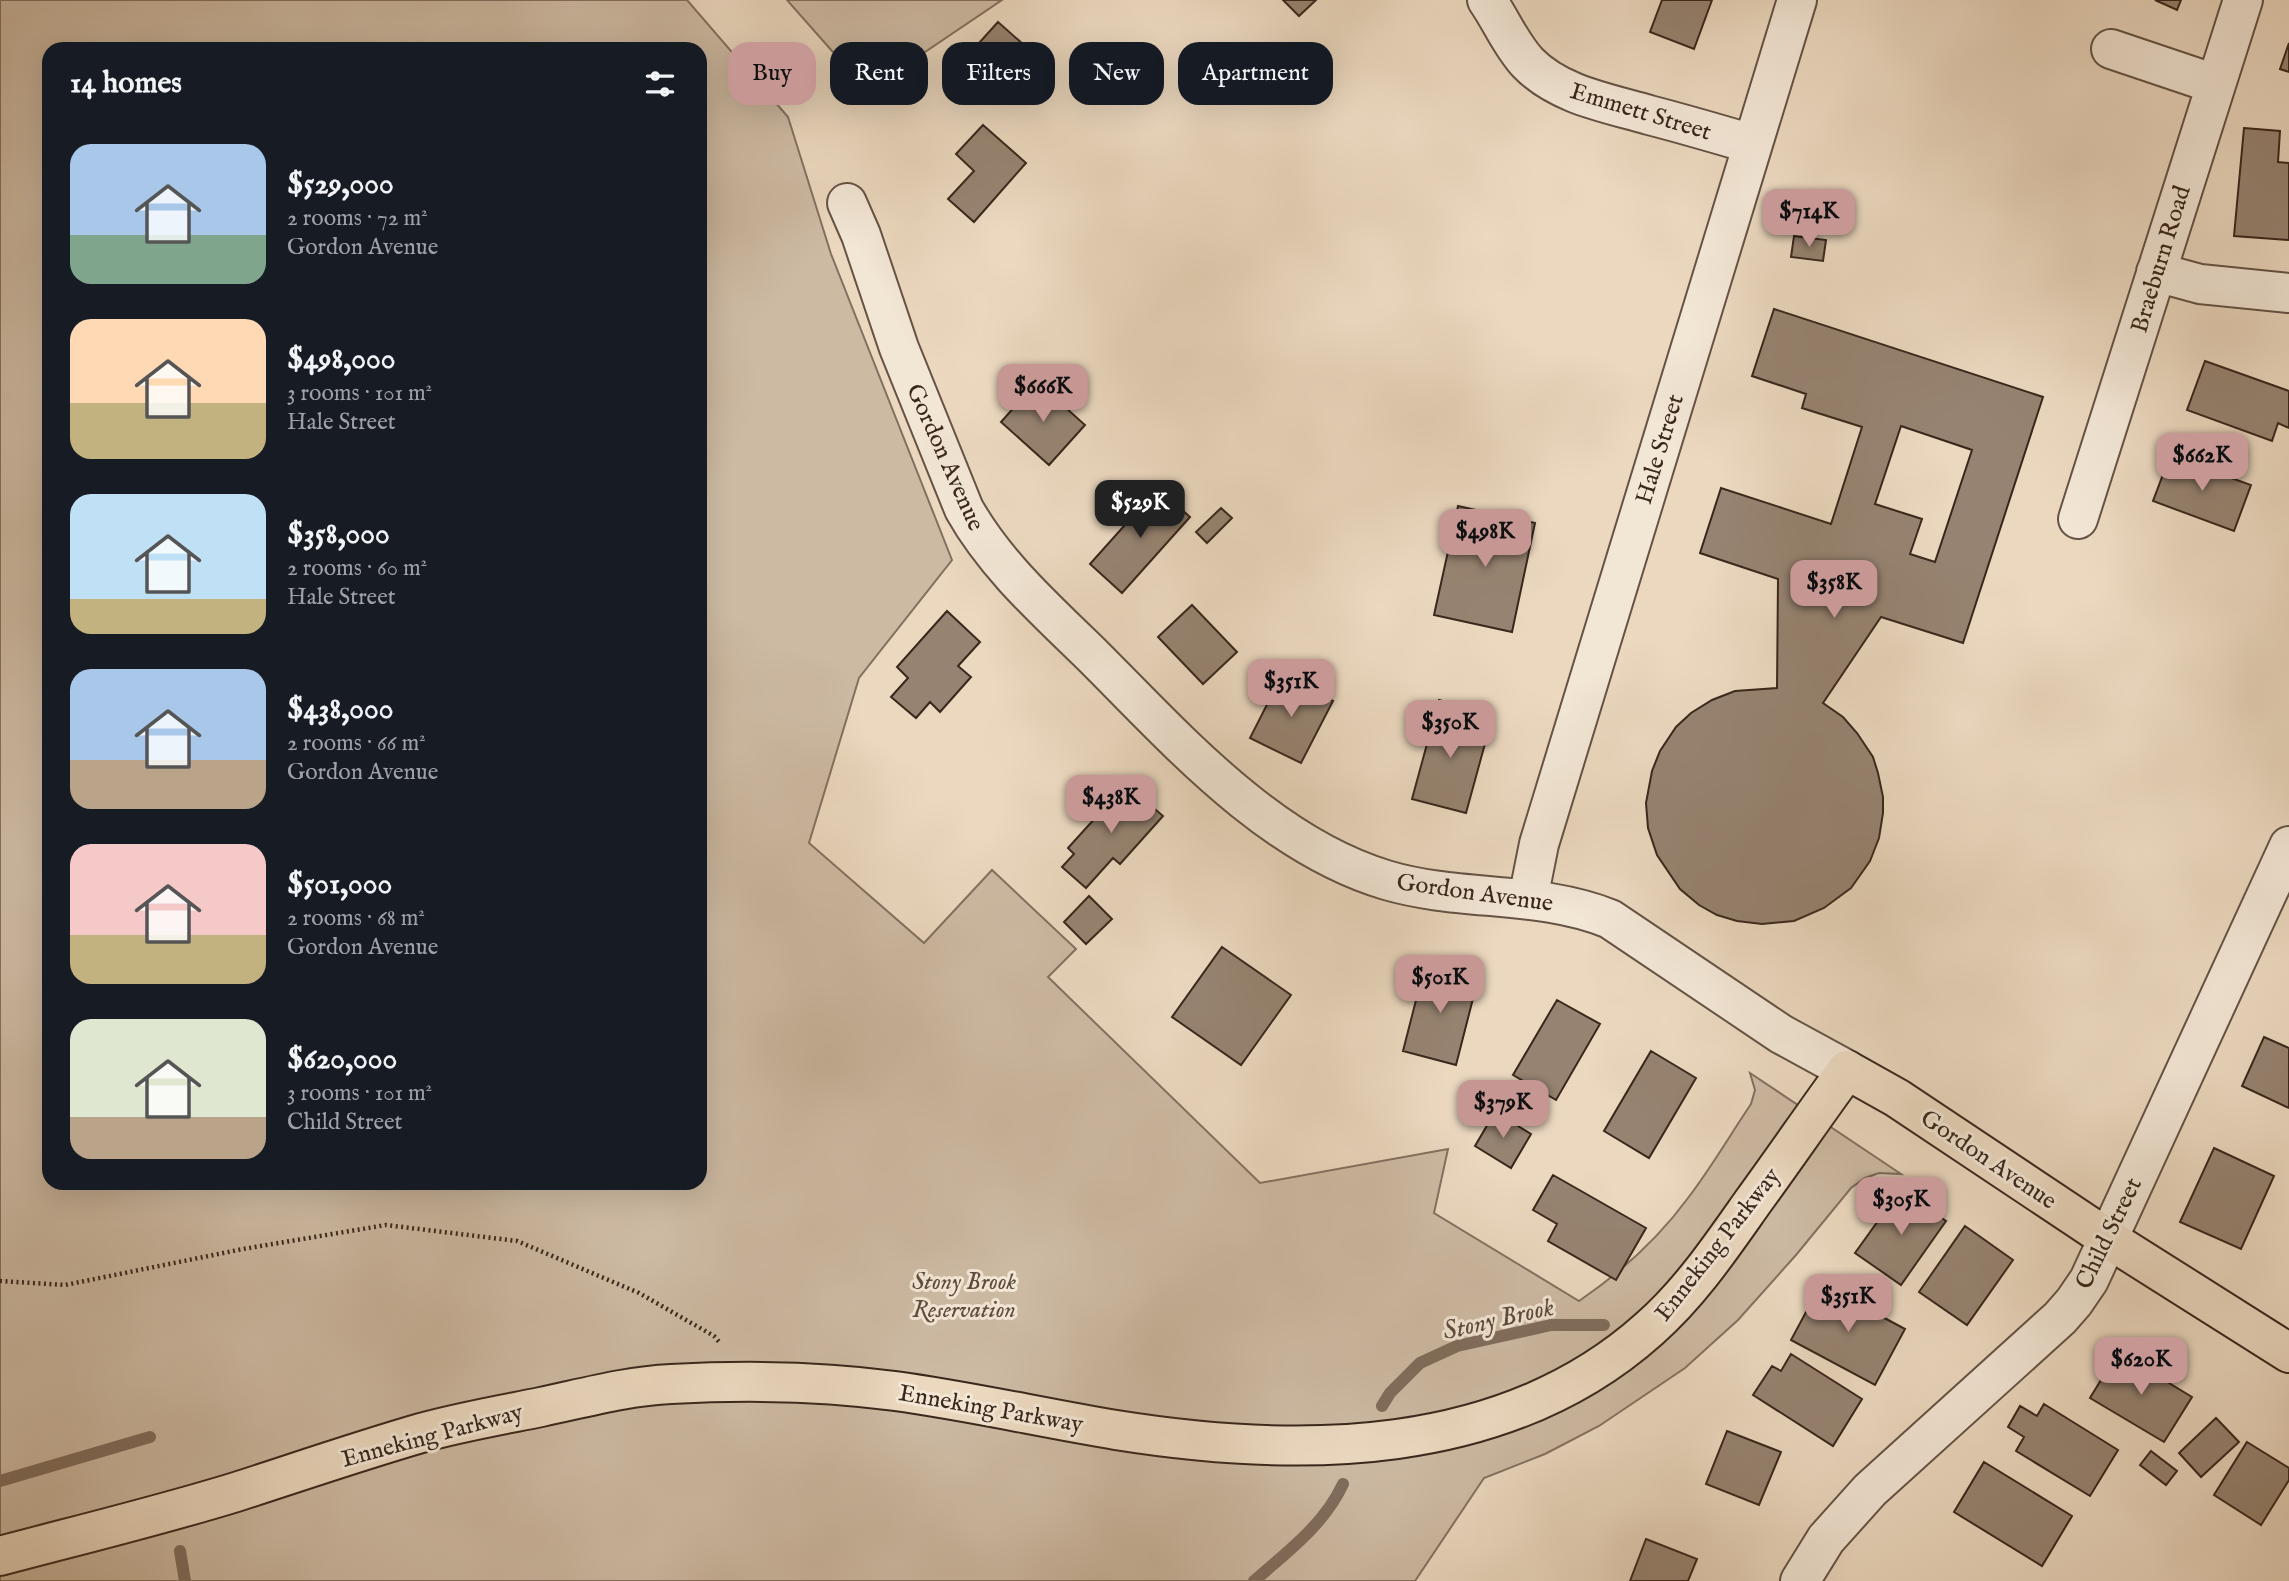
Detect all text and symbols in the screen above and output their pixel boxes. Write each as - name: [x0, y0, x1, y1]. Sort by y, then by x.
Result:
- chip: Buy: [728, 42, 816, 105]
- chip: Rent: [830, 42, 928, 105]
- chip: Filters: [942, 42, 1055, 105]
- chip: New: [1069, 42, 1164, 105]
- chip: Apartment: [1178, 42, 1333, 105]
- text: 14 homes: [70, 65, 182, 103]
- icon: filters: [641, 65, 679, 103]
- street label: Emmett Street: [1566, 76, 1715, 149]
- text: $529,000: [287, 166, 394, 204]
- icon: home: [126, 172, 210, 256]
- street label: Braeburn Road: [2124, 182, 2199, 337]
- pin: $714K: [1760, 190, 1858, 249]
- text: $714K: [1779, 197, 1839, 226]
- text: 2 rooms · 72 m²: [287, 204, 428, 233]
- text: Gordon Avenue: [287, 233, 438, 262]
- text: $498,000: [287, 341, 395, 379]
- icon: home: [126, 347, 210, 431]
- pin: $666K: [994, 364, 1092, 424]
- text: $666K: [1014, 372, 1072, 401]
- text: 3 rooms · 101 m²: [287, 379, 432, 408]
- street label: Gordon Avenue: [898, 379, 991, 536]
- street label: Hale Street: [1629, 391, 1692, 508]
- text: Hale Street: [287, 408, 396, 437]
- pin: $662K: [2153, 434, 2251, 493]
- text: $662K: [2172, 441, 2232, 470]
- pin: $529K: [1091, 480, 1189, 540]
- text: $529K: [1111, 488, 1169, 517]
- pin: $498K: [1436, 510, 1534, 569]
- text: $358,000: [287, 516, 390, 554]
- text: $498K: [1455, 517, 1515, 546]
- icon: home: [126, 522, 210, 606]
- text: 2 rooms · 60 m²: [287, 554, 427, 583]
- pin: $358K: [1785, 560, 1883, 620]
- text: $358K: [1806, 568, 1862, 597]
- text: Hale Street: [287, 583, 396, 612]
- pin: $351K: [1242, 660, 1340, 719]
- text: $351K: [1264, 667, 1318, 696]
- text: $438,000: [287, 691, 393, 729]
- icon: home: [126, 697, 210, 781]
- pin: $350K: [1401, 700, 1499, 760]
- text: $350K: [1421, 708, 1479, 737]
- text: 2 rooms · 66 m²: [287, 729, 426, 758]
- text: Gordon Avenue: [287, 758, 438, 787]
- pin: $438K: [1062, 776, 1160, 835]
- text: $438K: [1082, 783, 1140, 812]
- text: $501,000: [287, 866, 392, 904]
- street label: Gordon Avenue: [1395, 867, 1555, 920]
- icon: home: [126, 872, 210, 956]
- text: 2 rooms · 68 m²: [287, 904, 425, 933]
- text: Gordon Avenue: [287, 933, 438, 962]
- pin: $501K: [1391, 956, 1489, 1015]
- text: $501K: [1411, 963, 1469, 992]
- text: $620,000: [287, 1041, 397, 1079]
- icon: home: [126, 1047, 210, 1131]
- text: 3 rooms · 101 m²: [287, 1079, 432, 1108]
- pin: $379K: [1454, 1080, 1552, 1140]
- text: $379K: [1474, 1088, 1532, 1117]
- street label: Gordon Avenue: [1914, 1103, 2062, 1217]
- text: Child Street: [287, 1108, 402, 1137]
- street label: Enneking Parkway: [1648, 1162, 1788, 1328]
- street label: Child Street: [2069, 1173, 2150, 1295]
- pin: $305K: [1852, 1178, 1950, 1237]
- text: $305K: [1872, 1185, 1930, 1214]
- park label: Stony Brook Reservation: [912, 1267, 1016, 1326]
- pin: $351K: [1799, 1274, 1897, 1334]
- text: $351K: [1821, 1282, 1875, 1311]
- water label: Stony Brook: [1440, 1291, 1558, 1348]
- pin: $620K: [2092, 1338, 2190, 1397]
- text: $620K: [2110, 1345, 2172, 1374]
- street label: Enneking Parkway: [896, 1378, 1086, 1441]
- street label: Enneking Parkway: [338, 1397, 527, 1476]

